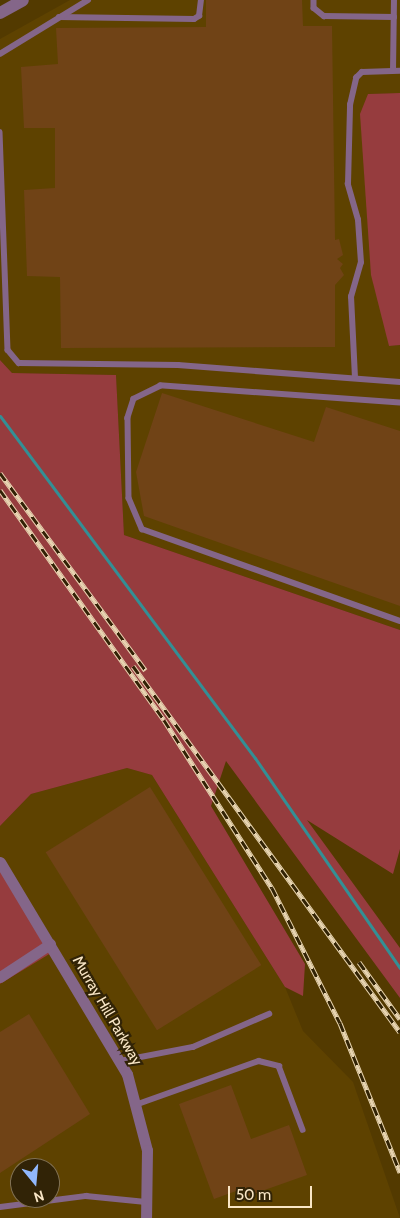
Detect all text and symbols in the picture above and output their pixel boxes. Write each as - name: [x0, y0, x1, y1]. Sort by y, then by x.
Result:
- street label: Murray Hill Parkway: [68, 953, 146, 1069]
- north arrow: [10, 1158, 60, 1208]
- scale bar: [230, 1176, 314, 1208]
- text: N: [32, 1186, 46, 1206]
- text: 50 m: [236, 1186, 271, 1204]

